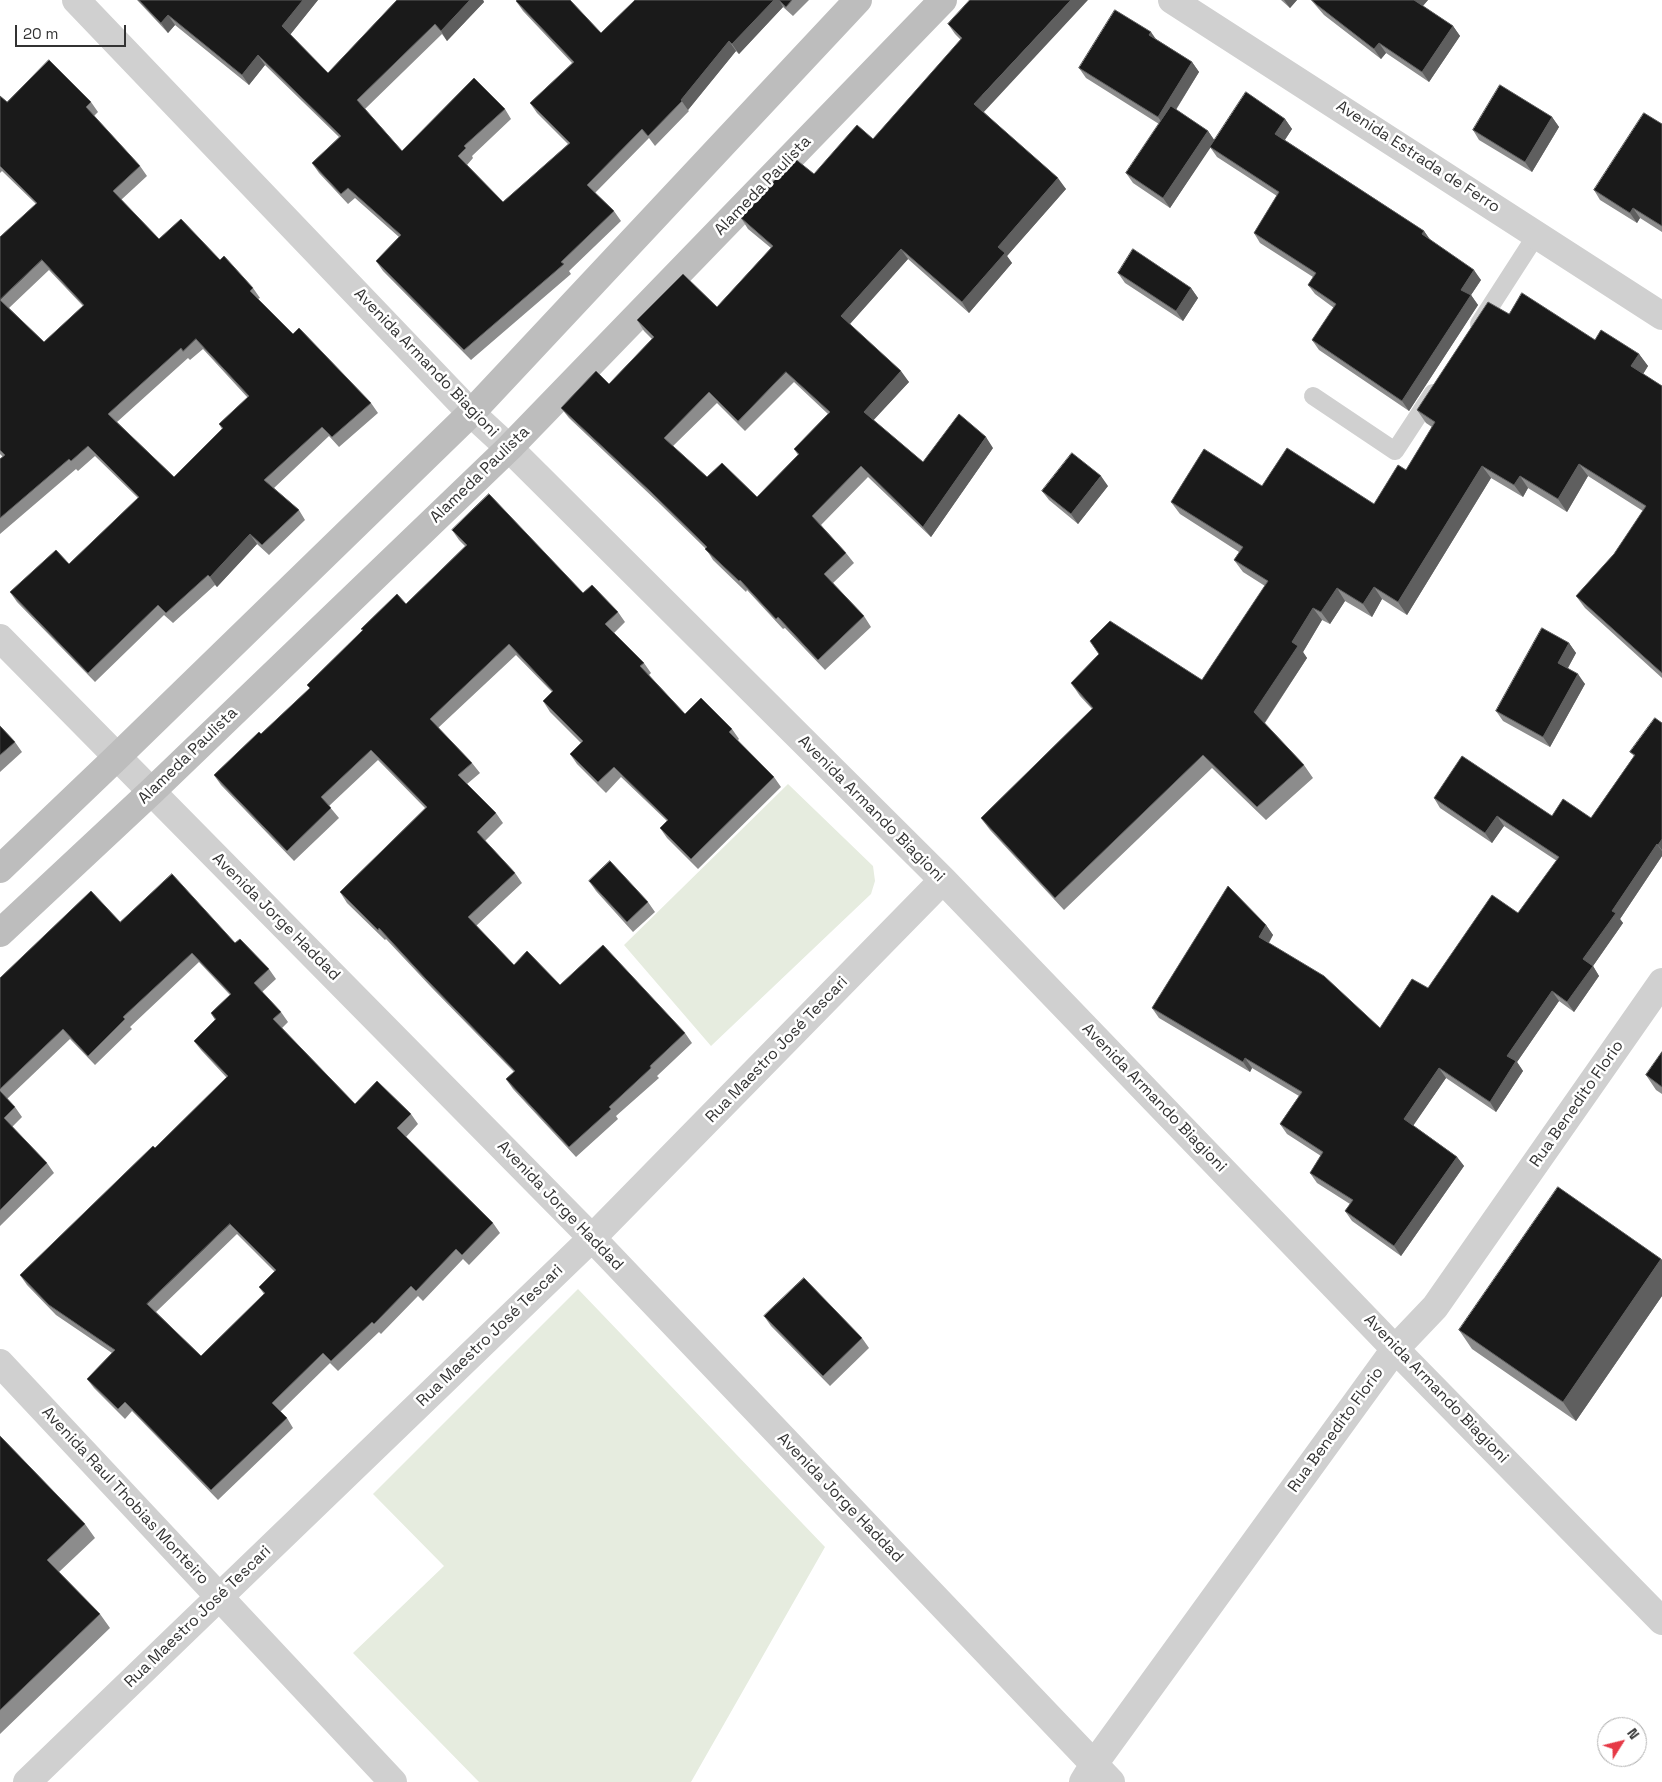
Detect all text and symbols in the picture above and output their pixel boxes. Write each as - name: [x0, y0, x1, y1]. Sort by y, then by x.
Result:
- scale bar: [18, 15, 129, 47]
- text: 20 m: [23, 24, 58, 43]
- street label: Avenida Estrada de Ferro: [1332, 97, 1504, 217]
- street label: Alameda Paulista: [711, 132, 815, 240]
- street label: Avenida Armando Biagioni: [350, 285, 502, 441]
- street label: Alameda Paulista: [426, 423, 534, 527]
- street label: Alameda Paulista: [134, 704, 242, 808]
- street label: Avenida Armando Biagioni: [794, 732, 948, 886]
- street label: Avenida Jorge Haddad: [208, 849, 344, 985]
- street label: Rua Maestro José Tescari: [702, 973, 852, 1127]
- street label: Avenida Armando Biagioni: [1078, 1020, 1230, 1176]
- street label: Rua Benedito Florio: [1526, 1037, 1628, 1171]
- street label: Avenida Jorge Haddad: [493, 1137, 627, 1275]
- street label: Rua Maestro José Tescari: [413, 1261, 567, 1411]
- street label: Avenida Armando Biagioni: [1360, 1311, 1512, 1467]
- street label: Rua Benedito Florio: [1284, 1364, 1388, 1496]
- street label: Avenida Raul Thobias Monteiro: [37, 1403, 213, 1589]
- street label: Avenida Jorge Haddad: [773, 1429, 907, 1567]
- street label: Rua Maestro José Tescari: [121, 1542, 275, 1692]
- north arrow: [1597, 1717, 1647, 1767]
- text: N: [1623, 1725, 1643, 1743]

